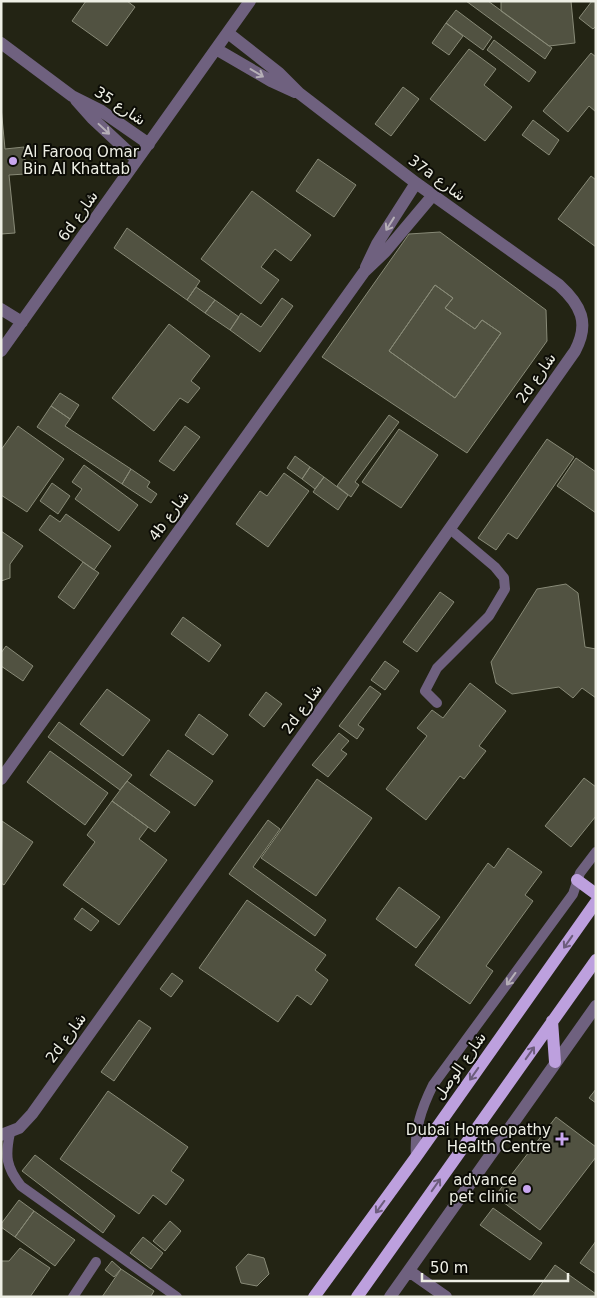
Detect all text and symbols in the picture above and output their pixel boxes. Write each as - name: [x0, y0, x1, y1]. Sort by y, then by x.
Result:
- one-way arrow: [249, 68, 263, 78]
- street label: شارع 35: [91, 83, 149, 129]
- one-way arrow: [97, 123, 110, 135]
- place label: Al Farooq Omar Bin Al Khattab: [23, 143, 140, 178]
- street label: 37a شارع: [405, 151, 469, 205]
- marker: Al Farooq Omar Bin Al Khattab: [7, 155, 19, 167]
- street label: 6d شارع: [54, 187, 102, 245]
- one-way arrow: [385, 217, 395, 231]
- street label: 2d شارع: [512, 349, 560, 407]
- street label: 4b شارع: [145, 488, 193, 544]
- street label: 2d شارع: [278, 681, 326, 737]
- one-way arrow: [563, 934, 573, 948]
- one-way arrow: [506, 972, 516, 986]
- street label: 2d شارع: [42, 1010, 90, 1066]
- street label: شارع الوصل: [430, 1029, 490, 1103]
- one-way arrow: [525, 1046, 535, 1060]
- one-way arrow: [469, 1067, 479, 1081]
- place label: Dubai Homeopathy Health Centre: [406, 1121, 551, 1156]
- marker: Dubai Homeopathy Health Centre: [555, 1132, 569, 1146]
- place label: advance pet clinic: [449, 1171, 517, 1206]
- one-way arrow: [431, 1178, 441, 1192]
- marker: advance pet clinic: [521, 1183, 533, 1195]
- one-way arrow: [374, 1200, 385, 1213]
- scale bar: [422, 1250, 568, 1282]
- text: 50 m: [430, 1259, 468, 1277]

